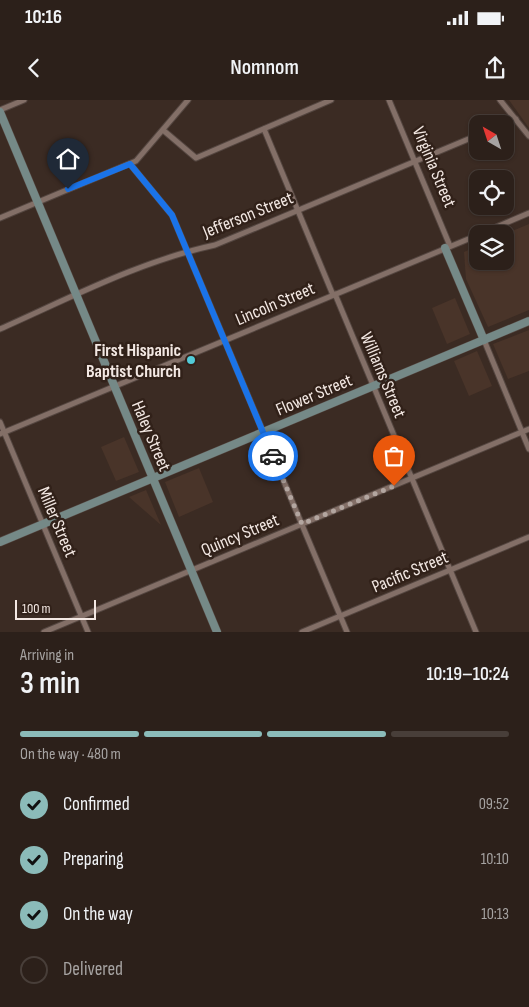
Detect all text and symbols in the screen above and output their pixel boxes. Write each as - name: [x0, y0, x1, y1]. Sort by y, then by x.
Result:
- text: 10:16: [25, 6, 62, 29]
- icon: back: [20, 54, 48, 82]
- text: Nomnom: [230, 54, 299, 81]
- icon: share: [481, 54, 509, 82]
- north arrow: [469, 115, 514, 160]
- map controls: [469, 115, 514, 270]
- street label: Virginia Street: [408, 124, 461, 211]
- pin: [47, 138, 89, 189]
- icon: home: [54, 145, 82, 173]
- button: locate: [469, 170, 514, 215]
- street label: Jefferson Street: [199, 187, 297, 243]
- button: layers: [469, 225, 514, 270]
- street label: Lincoln Street: [232, 278, 318, 330]
- street label: Williams Street: [356, 329, 411, 422]
- place label: First Hispanic Baptist Church: [86, 340, 181, 382]
- marker: First Hispanic Baptist Church: [185, 354, 197, 366]
- street label: Flower Street: [273, 369, 356, 420]
- street label: Haley Street: [127, 398, 175, 475]
- courier: [248, 431, 298, 481]
- pin: [373, 435, 415, 486]
- icon: car: [259, 442, 287, 470]
- icon: bag: [380, 442, 408, 470]
- street label: Miller Street: [33, 484, 81, 561]
- street label: Quincy Street: [198, 509, 282, 561]
- street label: Pacific Street: [369, 546, 452, 597]
- scale bar: [15, 597, 96, 620]
- text: 100 m: [22, 600, 51, 617]
- text: Arriving in: [20, 646, 74, 665]
- text: 10:19–10:24: [427, 663, 509, 686]
- text: 3 min: [20, 664, 80, 703]
- text: On the way · 480 m: [20, 745, 121, 764]
- icon: check: [20, 791, 48, 819]
- text: Confirmed: [63, 793, 130, 816]
- text: 09:52: [479, 795, 509, 814]
- icon: check: [20, 846, 48, 874]
- text: Preparing: [63, 848, 124, 871]
- text: 10:10: [481, 850, 509, 869]
- icon: check: [20, 901, 48, 929]
- text: On the way: [63, 903, 133, 926]
- text: 10:13: [481, 905, 509, 924]
- text: Delivered: [63, 958, 123, 981]

